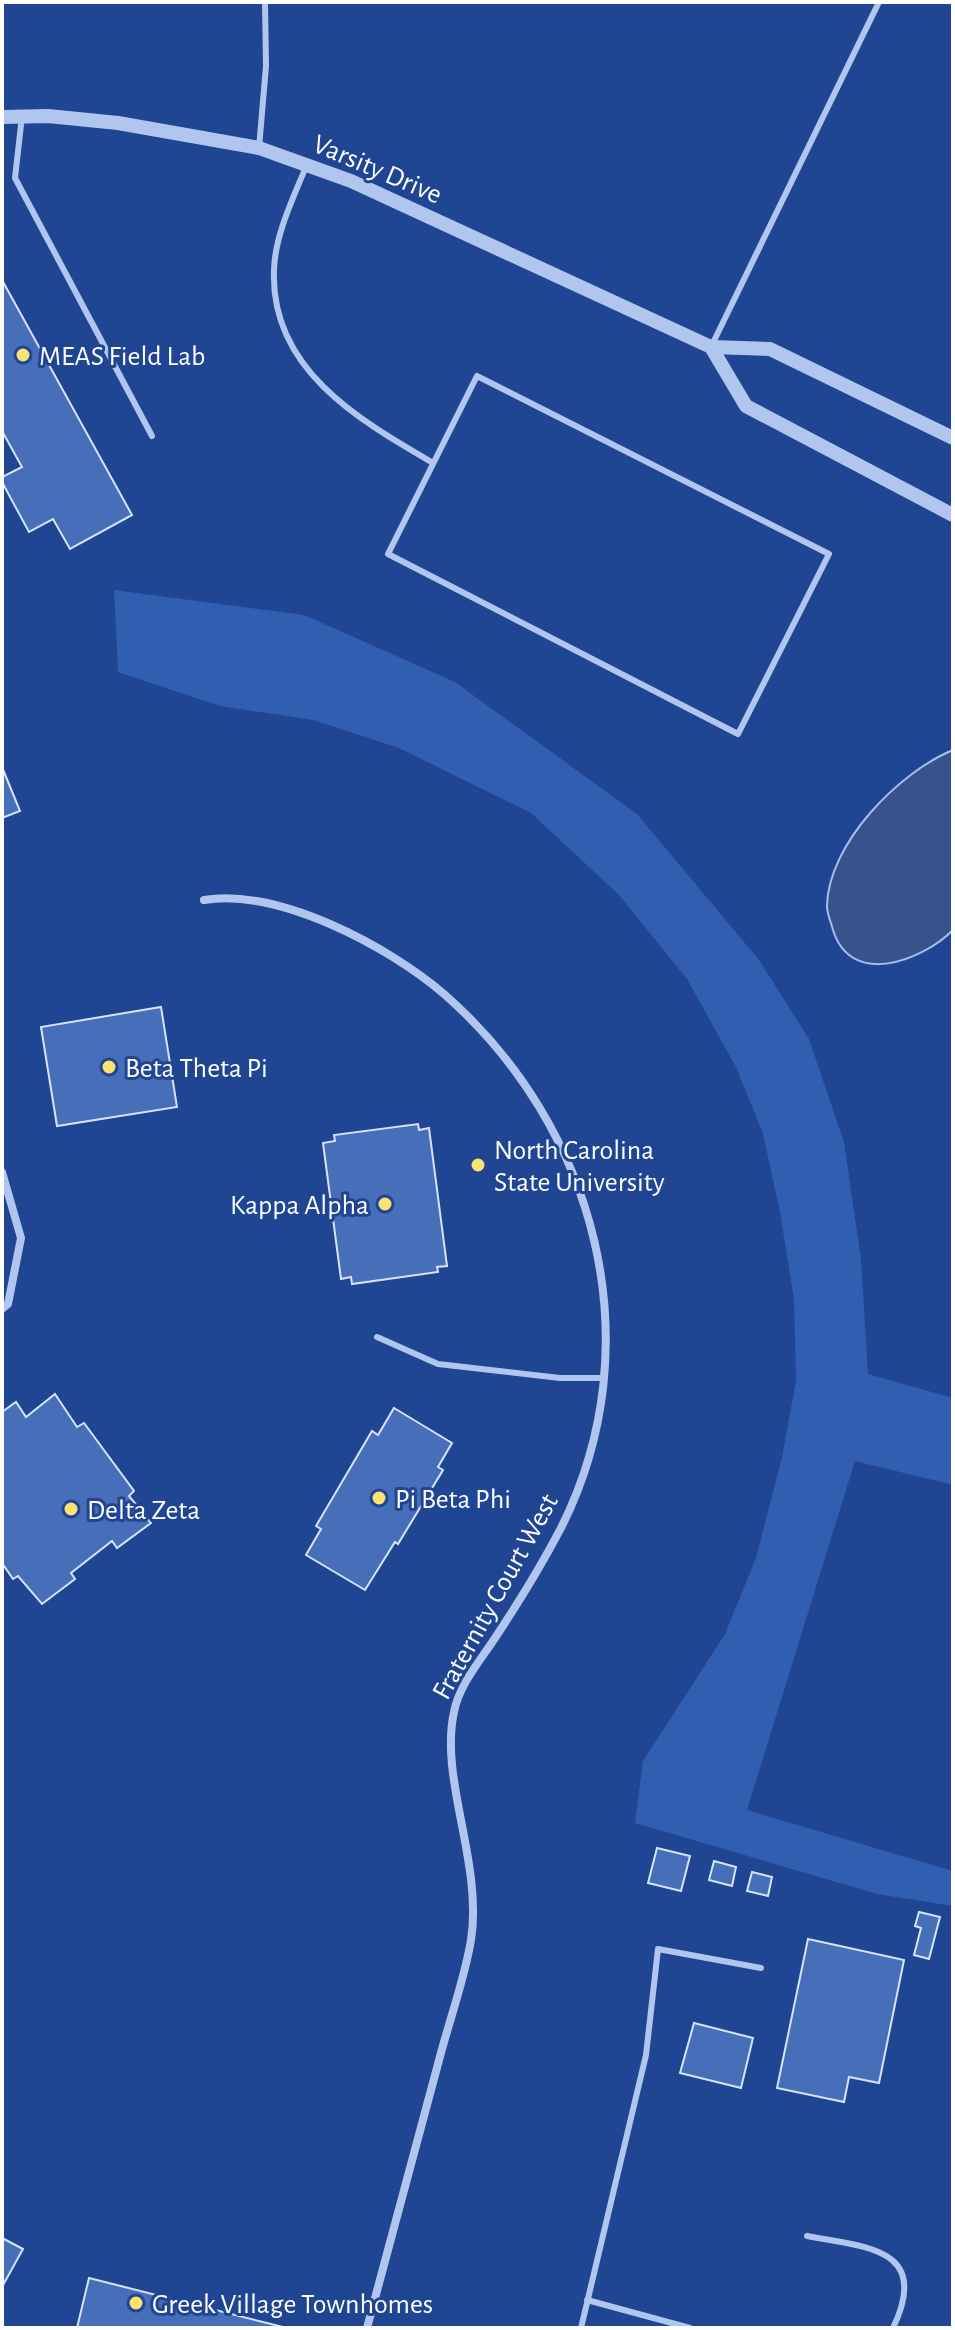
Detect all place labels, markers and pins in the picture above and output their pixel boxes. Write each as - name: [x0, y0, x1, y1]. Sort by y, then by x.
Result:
- place label: MEAS Field Lab: [39, 343, 205, 371]
- marker: MEAS Field Lab: [14, 346, 32, 364]
- place label: Beta Theta Pi: [125, 1055, 268, 1083]
- marker: Beta Theta Pi: [100, 1058, 118, 1076]
- place label: North Carolina State University: [494, 1137, 665, 1197]
- marker: North Carolina State University: [469, 1156, 487, 1174]
- place label: Kappa Alpha: [230, 1192, 369, 1220]
- marker: Kappa Alpha: [376, 1195, 394, 1213]
- place label: Pi Beta Phi: [395, 1486, 511, 1514]
- marker: Pi Beta Phi: [370, 1489, 388, 1507]
- place label: Delta Zeta: [87, 1497, 200, 1525]
- marker: Delta Zeta: [62, 1500, 80, 1518]
- place label: Greek Village Townhomes: [152, 2291, 433, 2319]
- marker: Greek Village Townhomes: [127, 2294, 145, 2312]

